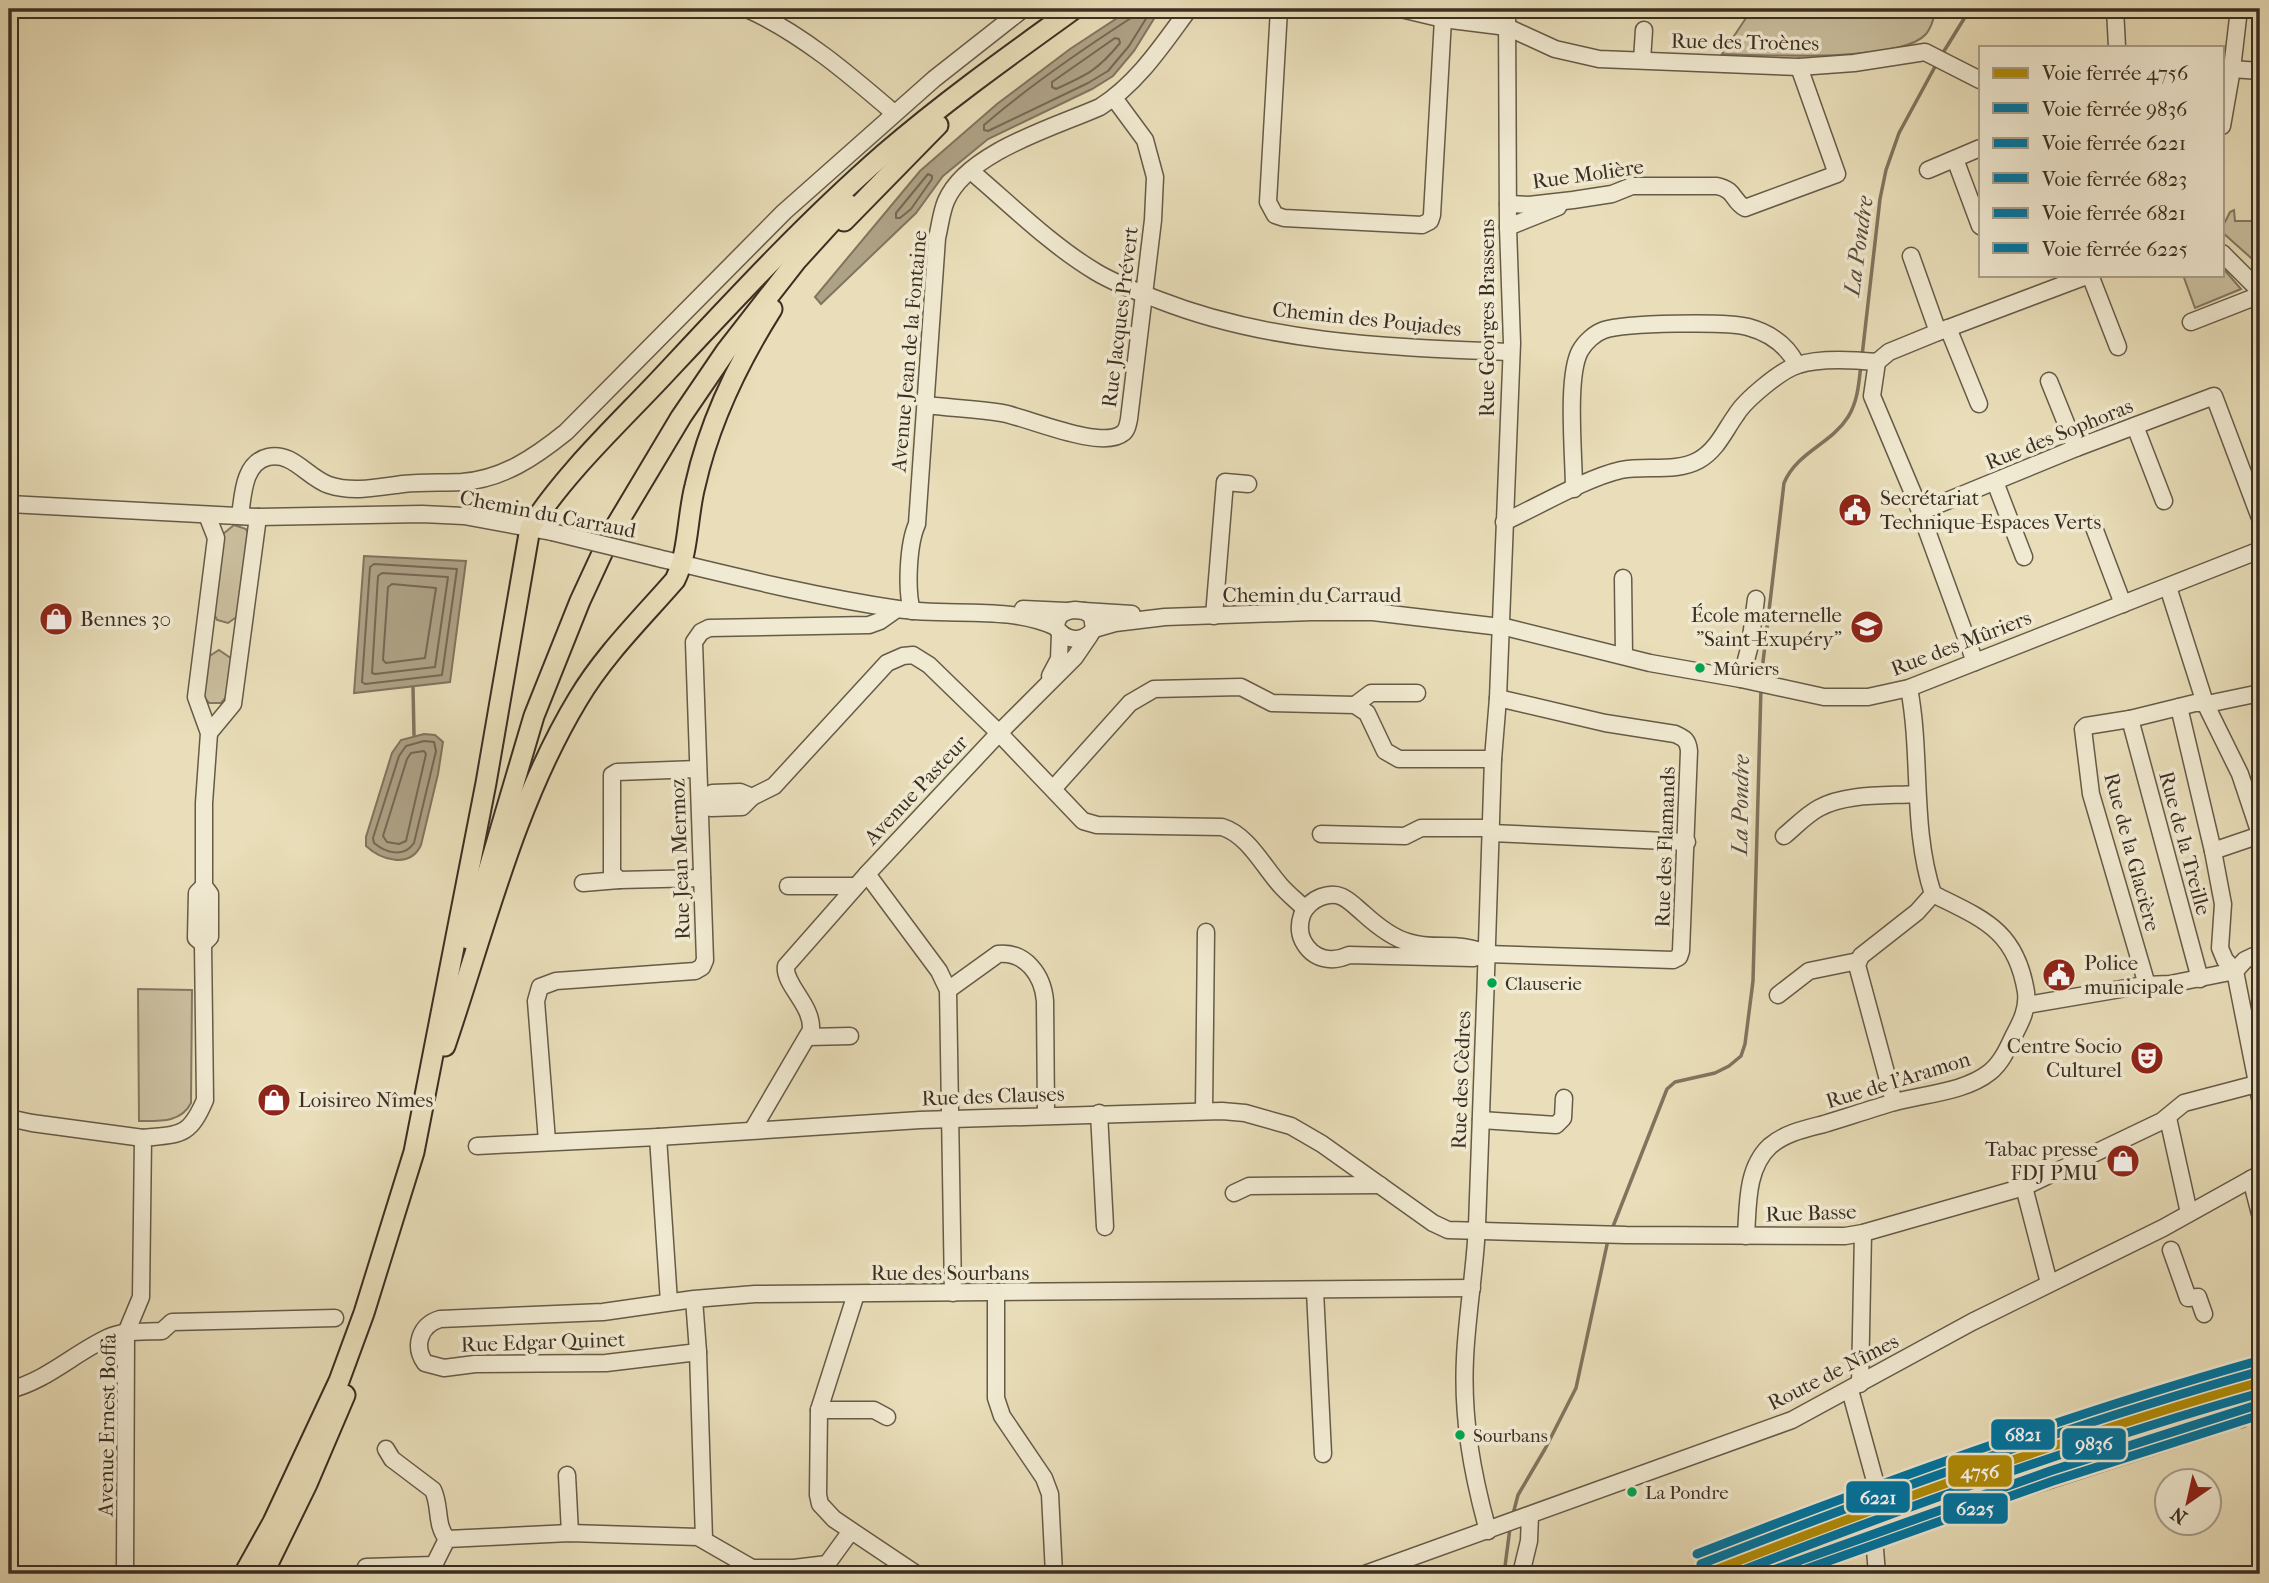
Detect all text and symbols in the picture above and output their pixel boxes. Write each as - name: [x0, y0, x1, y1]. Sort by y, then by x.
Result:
- street label: Rue des Troènes: [1671, 29, 1820, 55]
- legend: [1979, 46, 2224, 276]
- text: Voie ferrée 4756: [2041, 61, 2189, 85]
- text: Voie ferrée 9836: [2041, 97, 2188, 121]
- text: Voie ferrée 6221: [2041, 131, 2186, 155]
- street label: Rue Molière: [1531, 154, 1645, 194]
- text: Voie ferrée 6823: [2041, 167, 2187, 191]
- water label: La Pondre: [1838, 194, 1879, 300]
- text: Voie ferrée 6821: [2041, 201, 2186, 225]
- street label: Rue Georges Brassens: [1475, 219, 1499, 417]
- street label: Rue Jacques Prévert: [1097, 225, 1143, 409]
- street label: Avenue Jean de la Fontaine: [886, 229, 932, 474]
- text: Voie ferrée 6225: [2041, 237, 2188, 261]
- street label: Chemin des Poujades: [1271, 297, 1463, 341]
- street label: Rue des Sophoras: [1982, 393, 2136, 475]
- street label: Chemin du Carraud: [458, 485, 639, 543]
- place label: Secrétariat Technique-Espaces Verts: [1880, 486, 2101, 534]
- public building icon: Secrétariat Technique-Espaces Verts: [1836, 491, 1874, 529]
- street label: Chemin du Carraud: [1223, 583, 1402, 607]
- shop icon: Bennes 30: [37, 600, 75, 638]
- place label: École maternelle "Saint-Exupéry": [1691, 603, 1842, 651]
- street label: Rue des Mûriers: [1887, 605, 2035, 681]
- place label: Bennes 30: [80, 607, 171, 631]
- school or university icon: École maternelle "Saint-Exupéry": [1848, 608, 1886, 646]
- place label: Mûriers: [1713, 658, 1779, 680]
- marker: Mûriers: [1693, 661, 1707, 675]
- street label: Avenue Pasteur: [859, 730, 973, 850]
- water label: La Pondre: [1726, 754, 1755, 857]
- street label: Rue des Flamands: [1650, 766, 1680, 928]
- street label: Rue de la Treille: [2154, 768, 2216, 918]
- street label: Rue de la Glacière: [2099, 770, 2165, 934]
- street label: Rue Jean Mermoz: [665, 778, 695, 940]
- place label: Police municipale: [2084, 951, 2184, 999]
- public building icon: Police municipale: [2040, 956, 2078, 994]
- place label: Clauserie: [1505, 973, 1582, 995]
- marker: Clauserie: [1485, 976, 1499, 990]
- street label: Rue des Cèdres: [1447, 1010, 1475, 1150]
- place label: Centre Socio Culturel: [2007, 1034, 2122, 1082]
- theatre icon: Centre Socio Culturel: [2128, 1039, 2166, 1077]
- street label: Rue de l'Aramon: [1823, 1047, 1973, 1113]
- shop icon: Loisireo Nîmes: [255, 1081, 293, 1119]
- street label: Rue des Clauses: [921, 1082, 1065, 1110]
- place label: Loisireo Nîmes: [298, 1088, 433, 1112]
- place label: Tabac presse FDJ PMU: [1985, 1137, 2099, 1185]
- shop icon: Tabac presse FDJ PMU: [2104, 1142, 2142, 1180]
- street label: Rue Basse: [1765, 1199, 1857, 1227]
- street label: Rue des Sourbans: [871, 1261, 1029, 1285]
- street label: Rue Edgar Quinet: [460, 1327, 626, 1357]
- street label: Route de Nîmes: [1764, 1329, 1903, 1415]
- street label: Avenue Ernest Boffa: [93, 1333, 121, 1518]
- line badge: 6821: [1990, 1418, 2056, 1451]
- text: 6821: [2005, 1424, 2041, 1446]
- place label: Sourbans: [1473, 1425, 1548, 1447]
- line badge: 9836: [2061, 1427, 2127, 1461]
- marker: Sourbans: [1453, 1428, 1467, 1442]
- text: 9836: [2074, 1433, 2114, 1455]
- line badge: 4756: [1947, 1454, 2013, 1488]
- text: 4756: [1960, 1461, 2000, 1483]
- north arrow: [2154, 1468, 2224, 1538]
- line badge: 6221: [1845, 1480, 1911, 1514]
- place label: La Pondre: [1645, 1482, 1729, 1504]
- marker: La Pondre: [1625, 1485, 1639, 1499]
- text: 6221: [1860, 1487, 1896, 1509]
- line badge: 6225: [1942, 1492, 2009, 1525]
- text: 6225: [1956, 1498, 1994, 1520]
- text: N: [2166, 1502, 2191, 1528]

